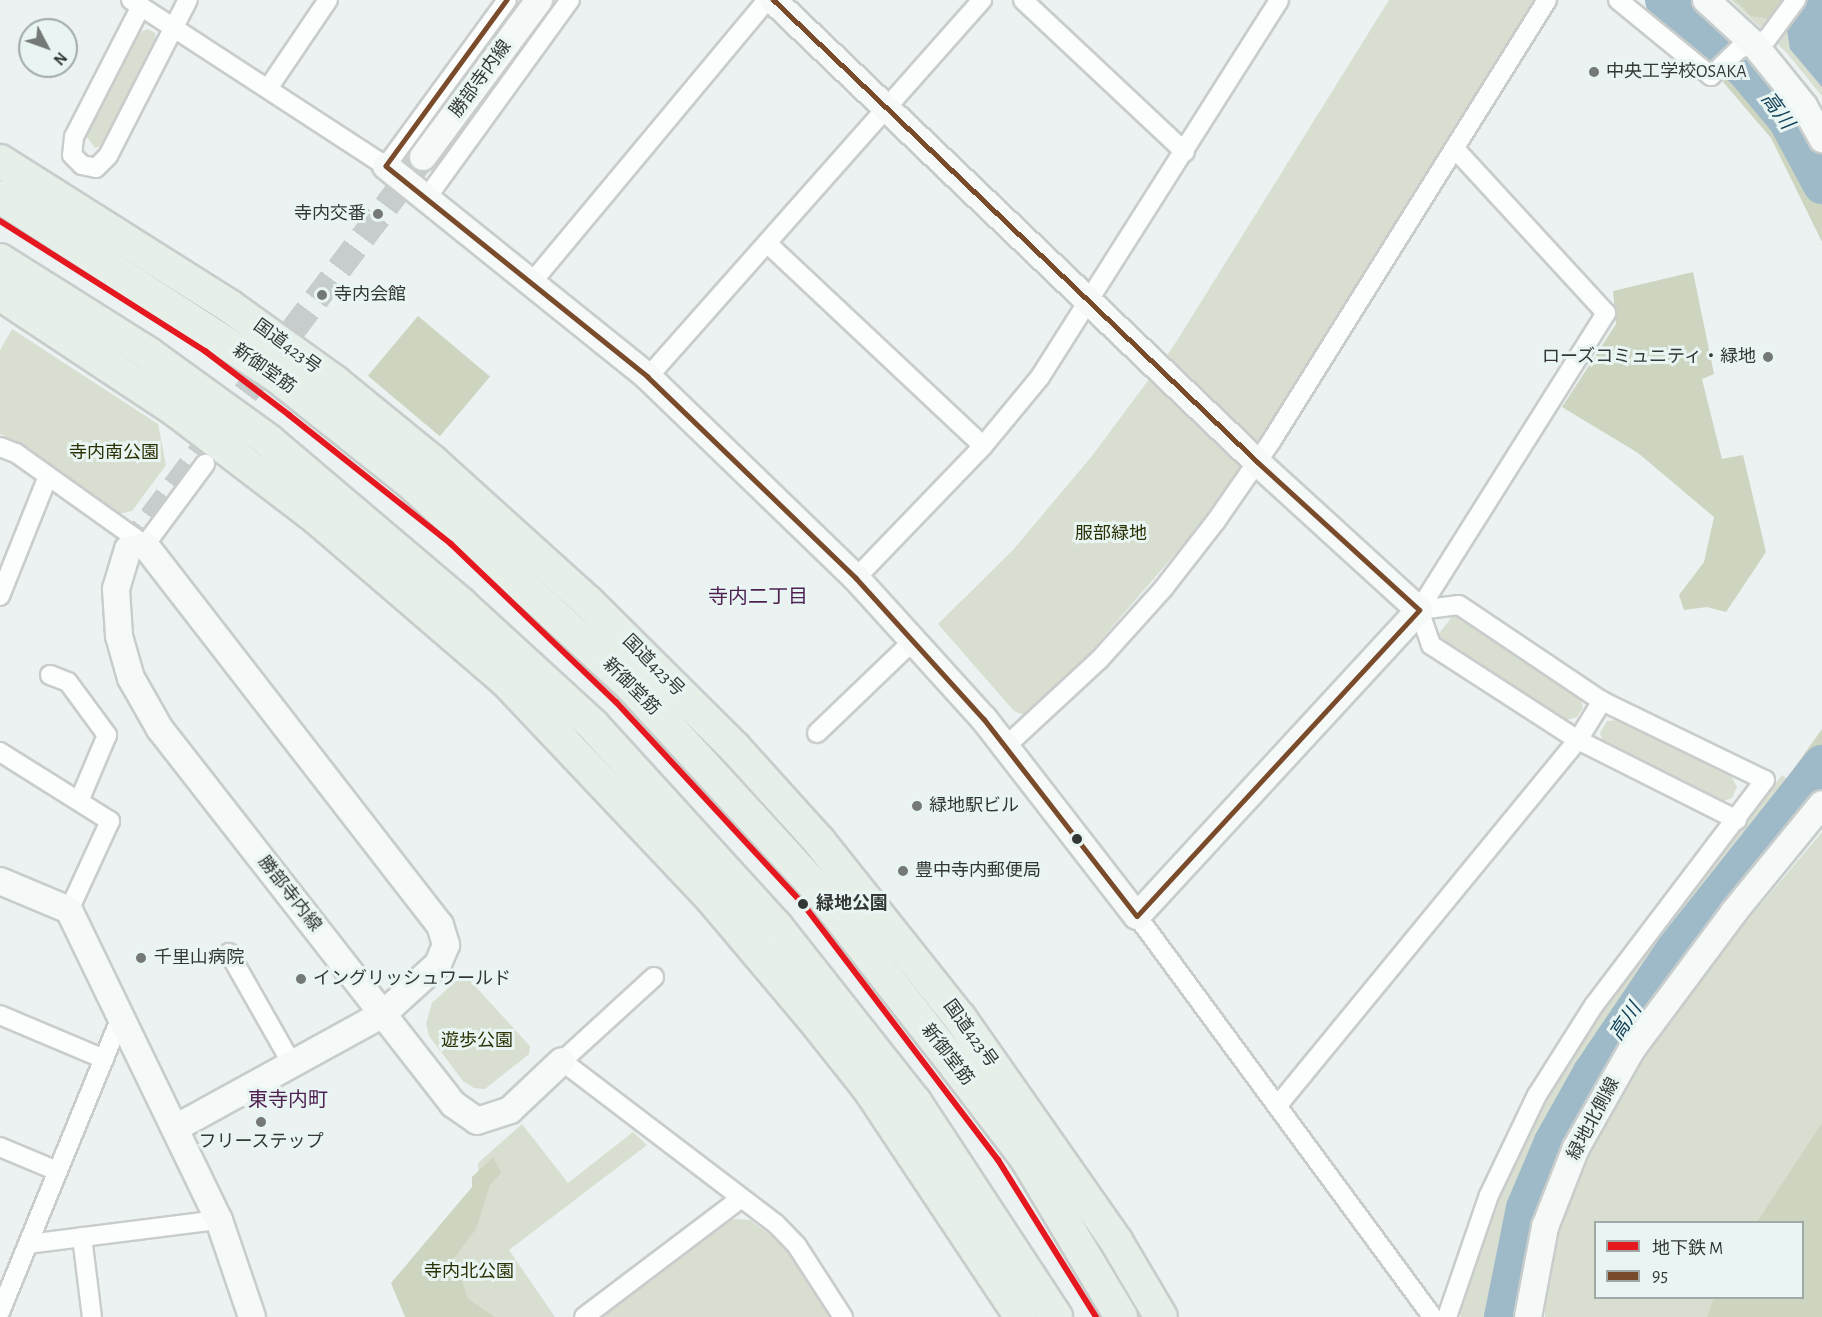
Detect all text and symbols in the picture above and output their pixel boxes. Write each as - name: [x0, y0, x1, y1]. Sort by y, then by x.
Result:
- north arrow: [18, 18, 78, 78]
- street label: 勝部寺内線: [446, 36, 516, 122]
- text: N: [50, 49, 70, 68]
- place label: 中央工学校OSAKA: [1606, 61, 1747, 83]
- marker: 中央工学校OSAKA: [1587, 65, 1601, 79]
- water label: 高川: [1756, 88, 1798, 134]
- place label: 寺内交番: [294, 203, 366, 225]
- marker: 寺内交番: [371, 207, 385, 221]
- place label: 寺内会館: [334, 284, 406, 306]
- marker: 寺内会館: [315, 288, 329, 302]
- street label: 国道423号: [249, 315, 325, 379]
- street label: 新御堂筋: [228, 340, 300, 398]
- place label: ローズコミュニティ・緑地: [1540, 346, 1756, 368]
- marker: ローズコミュニティ・緑地: [1761, 350, 1775, 364]
- park label: 寺内南公園: [69, 442, 159, 464]
- park label: 服部緑地: [1075, 523, 1147, 545]
- district label: 寺内二丁目: [708, 585, 808, 609]
- street label: 国道423号: [618, 631, 688, 701]
- street label: 新御堂筋: [598, 654, 664, 720]
- place label: 緑地駅ビル: [929, 795, 1019, 817]
- marker: 緑地駅ビル: [910, 799, 924, 813]
- unlabelled marker: [1071, 833, 1083, 845]
- street label: 勝部寺内線: [253, 852, 325, 936]
- place label: 豊中寺内郵便局: [915, 860, 1041, 882]
- marker: 豊中寺内郵便局: [896, 864, 910, 878]
- place label: 緑地公園: [816, 893, 888, 915]
- marker: 緑地公園: [794, 895, 812, 913]
- place label: 千里山病院: [154, 947, 244, 969]
- marker: 千里山病院: [132, 949, 150, 967]
- place label: イングリッシュワールド: [313, 968, 511, 990]
- marker: イングリッシュワールド: [294, 972, 308, 986]
- street label: 国道423号: [938, 996, 1002, 1072]
- water label: 高川: [1605, 999, 1647, 1045]
- street label: 新御堂筋: [916, 1020, 978, 1090]
- park label: 遊歩公園: [441, 1030, 513, 1052]
- street label: 緑地北側線: [1563, 1074, 1625, 1164]
- district label: 東寺内町: [248, 1088, 328, 1112]
- marker: フリーステップ: [254, 1115, 268, 1129]
- place label: フリーステップ: [198, 1131, 324, 1153]
- legend: [1594, 1221, 1804, 1299]
- text: 地下鉄 M: [1652, 1240, 1723, 1258]
- park label: 寺内北公園: [424, 1261, 514, 1283]
- text: 95: [1652, 1267, 1668, 1285]

